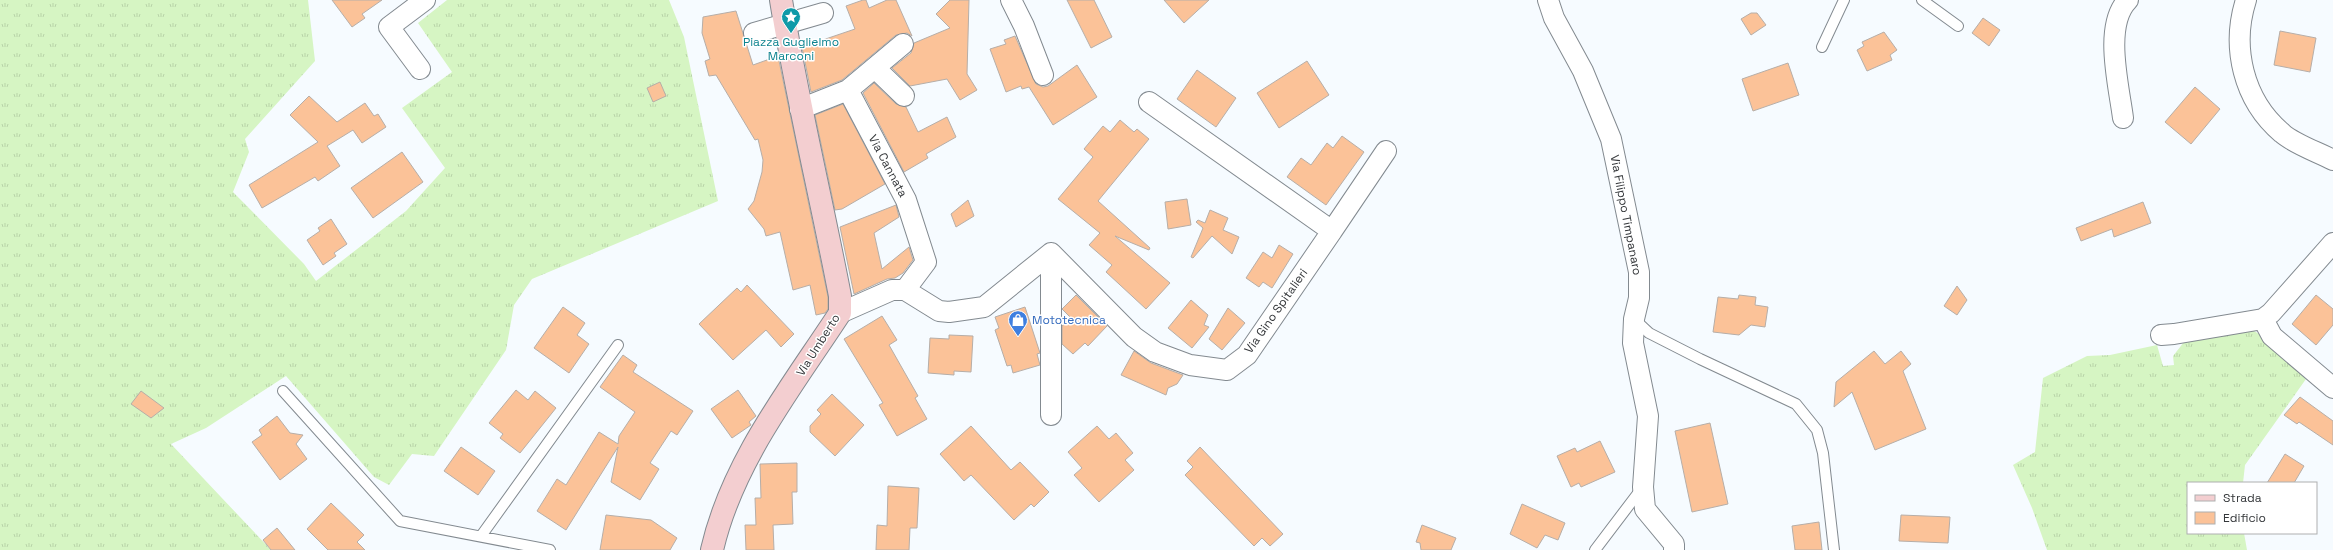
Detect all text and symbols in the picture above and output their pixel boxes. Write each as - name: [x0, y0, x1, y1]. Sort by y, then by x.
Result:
- place icon: Piazza Guglielmo Marconi: [780, 6, 802, 34]
- place label: Piazza Guglielmo Marconi: [743, 34, 839, 64]
- street label: Via Cannata: [865, 132, 911, 200]
- street label: Via Filippo Timpanaro: [1606, 154, 1646, 276]
- street label: Via Gino Spitalieri: [1241, 265, 1311, 357]
- shop icon: Mototecnica: [1007, 309, 1029, 337]
- street label: Via Umberto: [792, 311, 844, 379]
- place label: Mototecnica: [1032, 312, 1106, 328]
- legend: [2187, 482, 2317, 534]
- text: Strada: [2223, 490, 2262, 506]
- text: Edificio: [2223, 510, 2266, 526]

